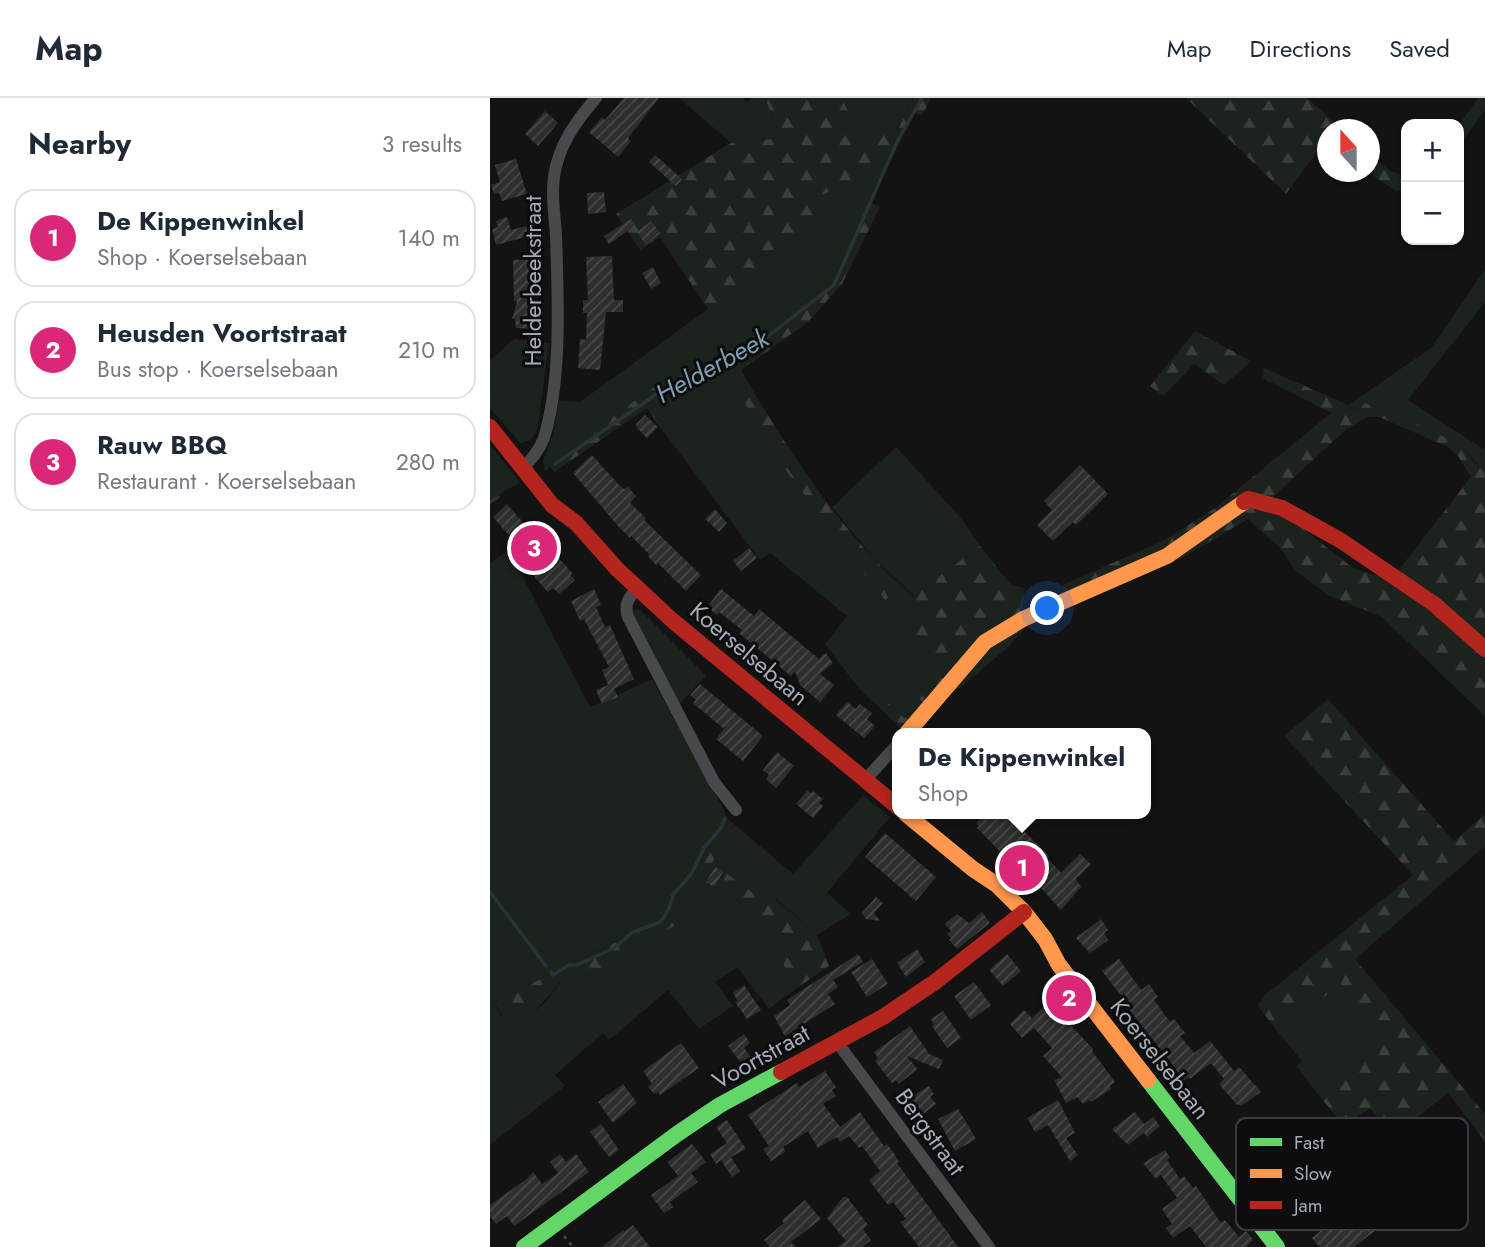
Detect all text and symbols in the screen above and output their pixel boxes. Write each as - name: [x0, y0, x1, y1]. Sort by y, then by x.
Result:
- text: Map: [35, 25, 103, 72]
- text: Map: [1167, 31, 1212, 66]
- text: Directions: [1250, 31, 1351, 66]
- text: Saved: [1389, 31, 1450, 66]
- north arrow: [1317, 119, 1380, 182]
- map controls: [1401, 119, 1464, 245]
- button: +: [1401, 119, 1464, 182]
- text: Nearby: [28, 122, 131, 165]
- text: 3 results: [382, 127, 462, 161]
- button: −: [1401, 182, 1464, 245]
- street label: Helderbeekstraat: [515, 195, 550, 366]
- text: De Kippenwinkel: [97, 202, 304, 240]
- text: 1: [47, 221, 59, 255]
- text: 140 m: [398, 221, 460, 255]
- text: Shop · Koerselsebaan: [97, 240, 307, 274]
- text: Heusden Voortstraat: [97, 314, 347, 352]
- water label: Helderbeek: [648, 318, 777, 413]
- text: 2: [45, 333, 61, 367]
- text: 210 m: [398, 333, 460, 367]
- text: Bus stop · Koerselsebaan: [97, 352, 339, 386]
- text: Rauw BBQ: [97, 426, 227, 464]
- text: 3: [46, 445, 60, 479]
- text: 280 m: [396, 445, 460, 479]
- text: Restaurant · Koerselsebaan: [97, 464, 356, 498]
- pin: 3: [511, 522, 557, 574]
- your location: [1030, 591, 1064, 625]
- street label: Koerselsebaan: [682, 593, 816, 714]
- popup: [892, 728, 1151, 819]
- text: De Kippenwinkel: [918, 738, 1125, 776]
- text: Shop: [918, 776, 968, 810]
- pin: 1: [999, 842, 1045, 894]
- pin: 2: [1046, 972, 1092, 1024]
- street label: Koerselsebaan: [1102, 991, 1219, 1127]
- street label: Voortstraat: [706, 1015, 816, 1098]
- street label: Bergstraat: [887, 1081, 974, 1183]
- legend: [1236, 1118, 1468, 1230]
- text: Fast: [1294, 1129, 1325, 1156]
- text: Slow: [1294, 1160, 1332, 1187]
- text: Jam: [1291, 1192, 1323, 1219]

